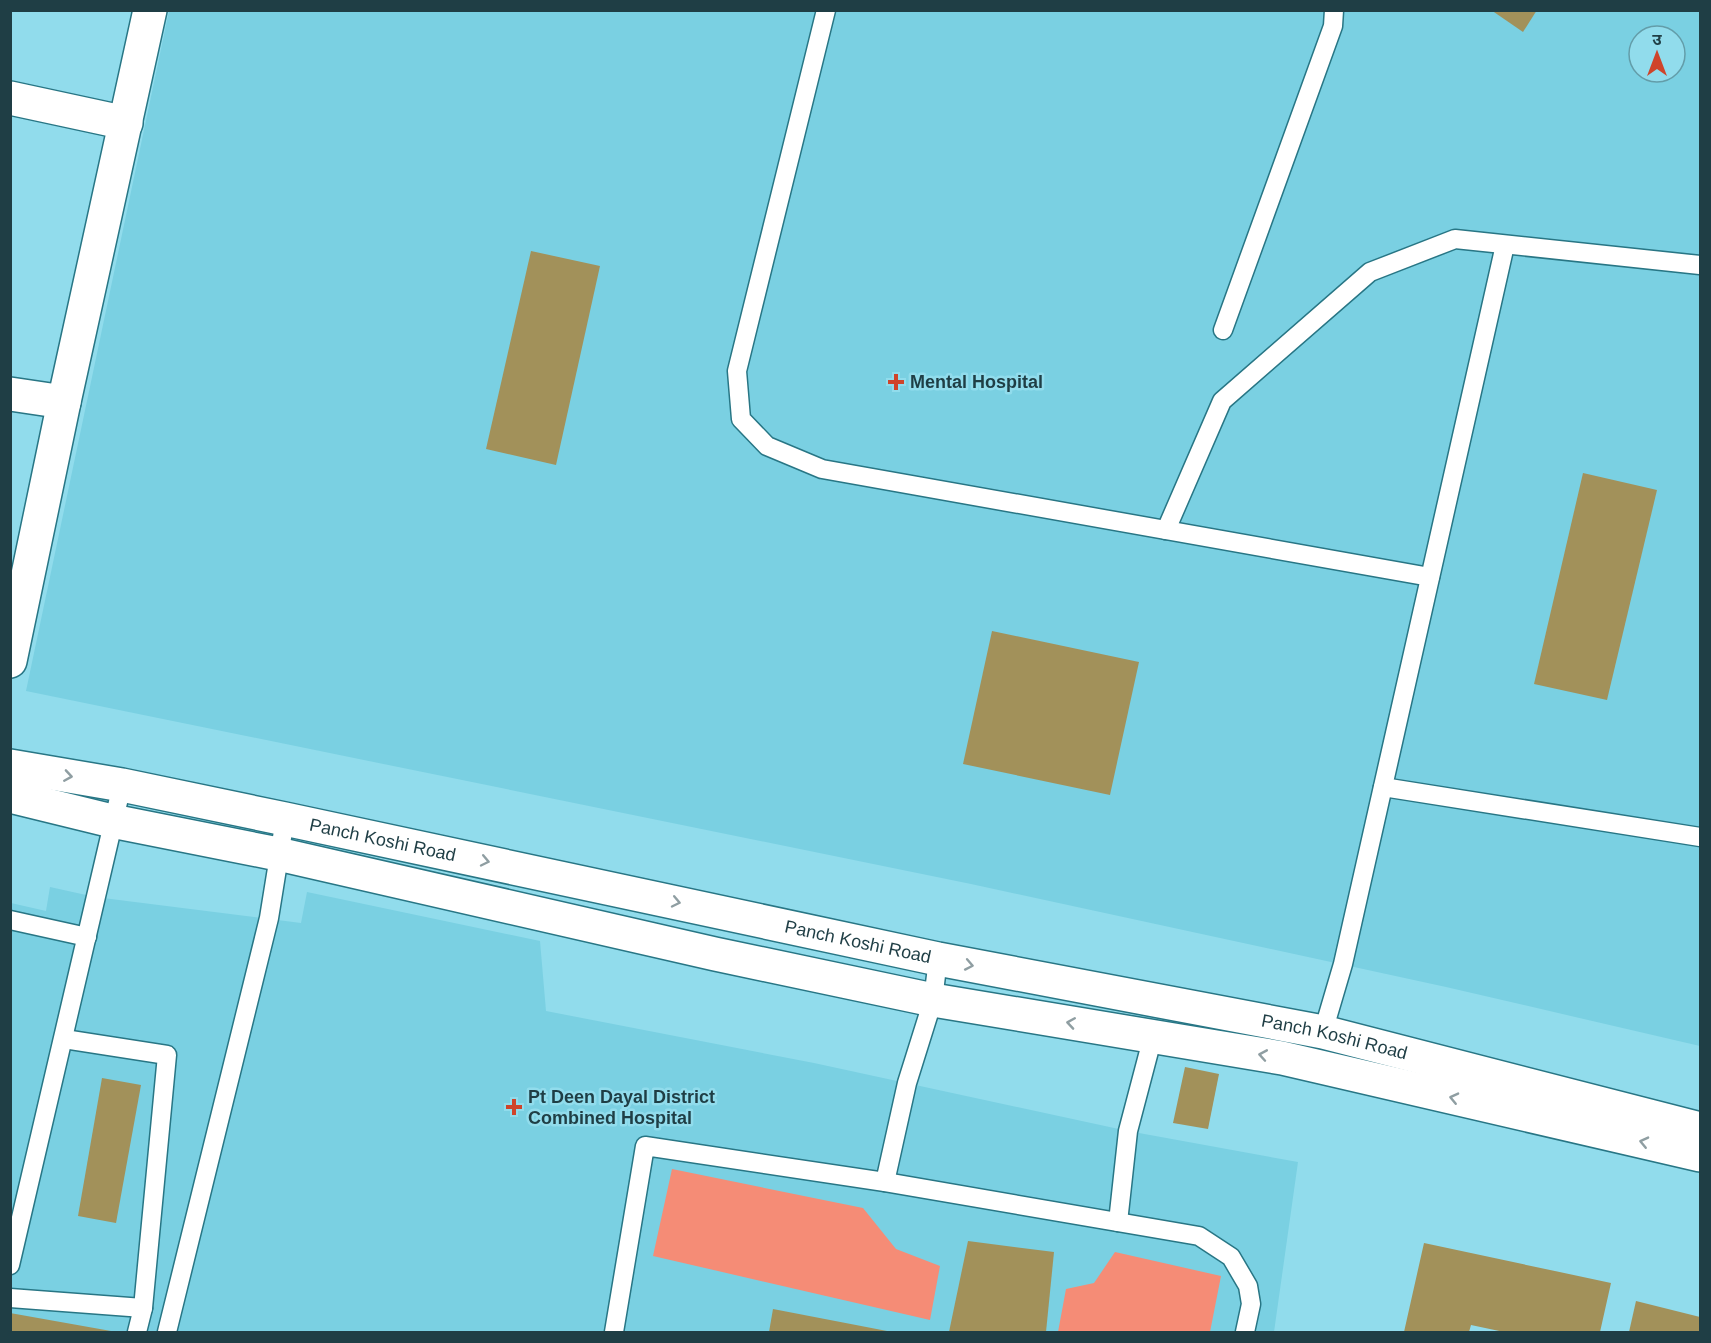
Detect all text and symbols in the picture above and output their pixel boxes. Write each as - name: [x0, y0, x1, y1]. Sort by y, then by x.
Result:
- north arrow: [1627, 24, 1687, 84]
- text: उ: [1652, 31, 1662, 48]
- place label: Mental Hospital: [910, 372, 1043, 392]
- marker: Mental Hospital: [887, 373, 905, 391]
- one-way arrow: [63, 770, 73, 782]
- street label: Panch Koshi Road: [308, 815, 458, 865]
- one-way arrow: [480, 854, 490, 867]
- one-way arrow: [671, 895, 681, 908]
- street label: Panch Koshi Road: [783, 916, 933, 967]
- one-way arrow: [964, 958, 974, 971]
- street label: Panch Koshi Road: [1260, 1011, 1410, 1063]
- one-way arrow: [1066, 1017, 1076, 1029]
- one-way arrow: [1259, 1049, 1269, 1062]
- place label: Pt Deen Dayal District Combined Hospital: [528, 1087, 715, 1128]
- one-way arrow: [1449, 1092, 1459, 1105]
- marker: Pt Deen Dayal District Combined Hospital: [505, 1098, 523, 1116]
- one-way arrow: [1639, 1136, 1649, 1149]

